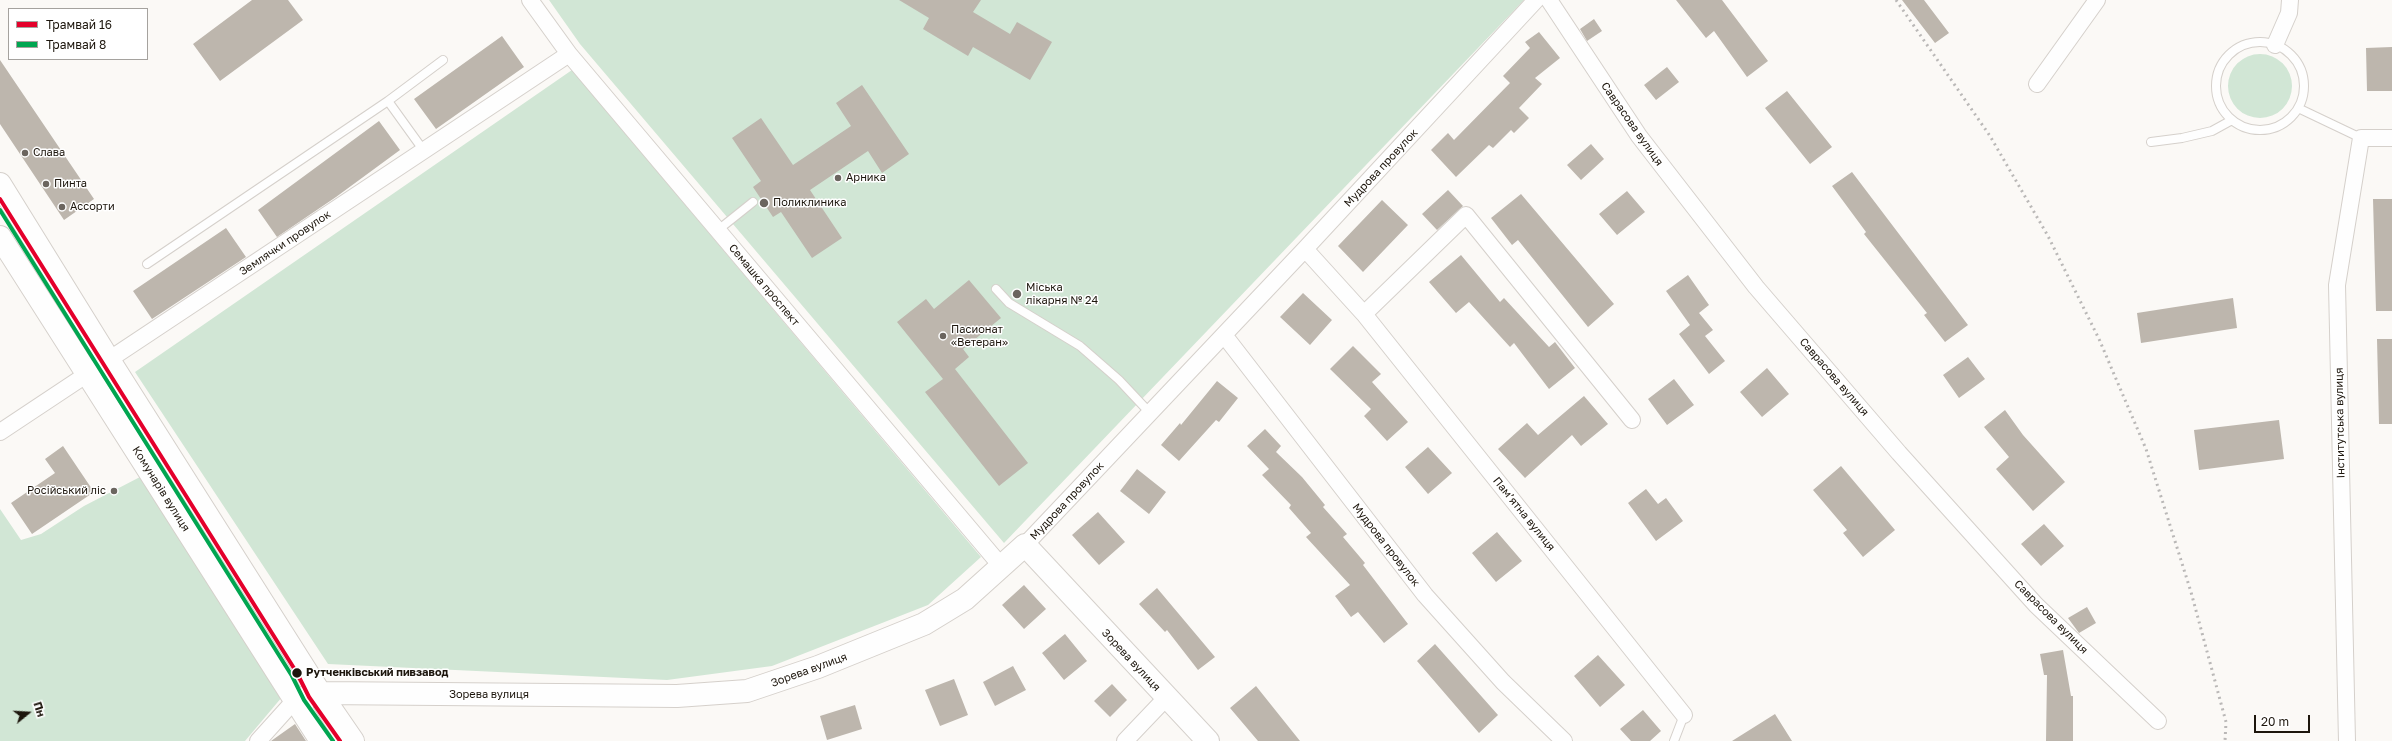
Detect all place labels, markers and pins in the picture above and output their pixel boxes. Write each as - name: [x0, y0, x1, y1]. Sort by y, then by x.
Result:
- place label: Слава: [33, 146, 65, 160]
- marker: Слава: [20, 148, 30, 158]
- place label: Арника: [846, 171, 886, 185]
- marker: Арника: [833, 173, 843, 183]
- place label: Пинта: [54, 177, 87, 191]
- marker: Пинта: [41, 179, 51, 189]
- place label: Поликлиника: [773, 196, 846, 210]
- marker: Поликлиника: [758, 197, 770, 209]
- place label: Ассорти: [70, 200, 115, 214]
- marker: Ассорти: [57, 202, 67, 212]
- place label: Міська лікарня № 24: [1026, 281, 1098, 307]
- marker: Міська лікарня № 24: [1011, 288, 1023, 300]
- place label: Пасионат «Ветеран»: [951, 323, 1008, 349]
- marker: Пасионат «Ветеран»: [938, 331, 948, 341]
- place label: Російський ліс: [27, 484, 106, 498]
- marker: Російський ліс: [109, 486, 119, 496]
- marker: Рутченківський пивзавод: [290, 666, 304, 680]
- place label: Рутченківський пивзавод: [306, 666, 448, 680]

